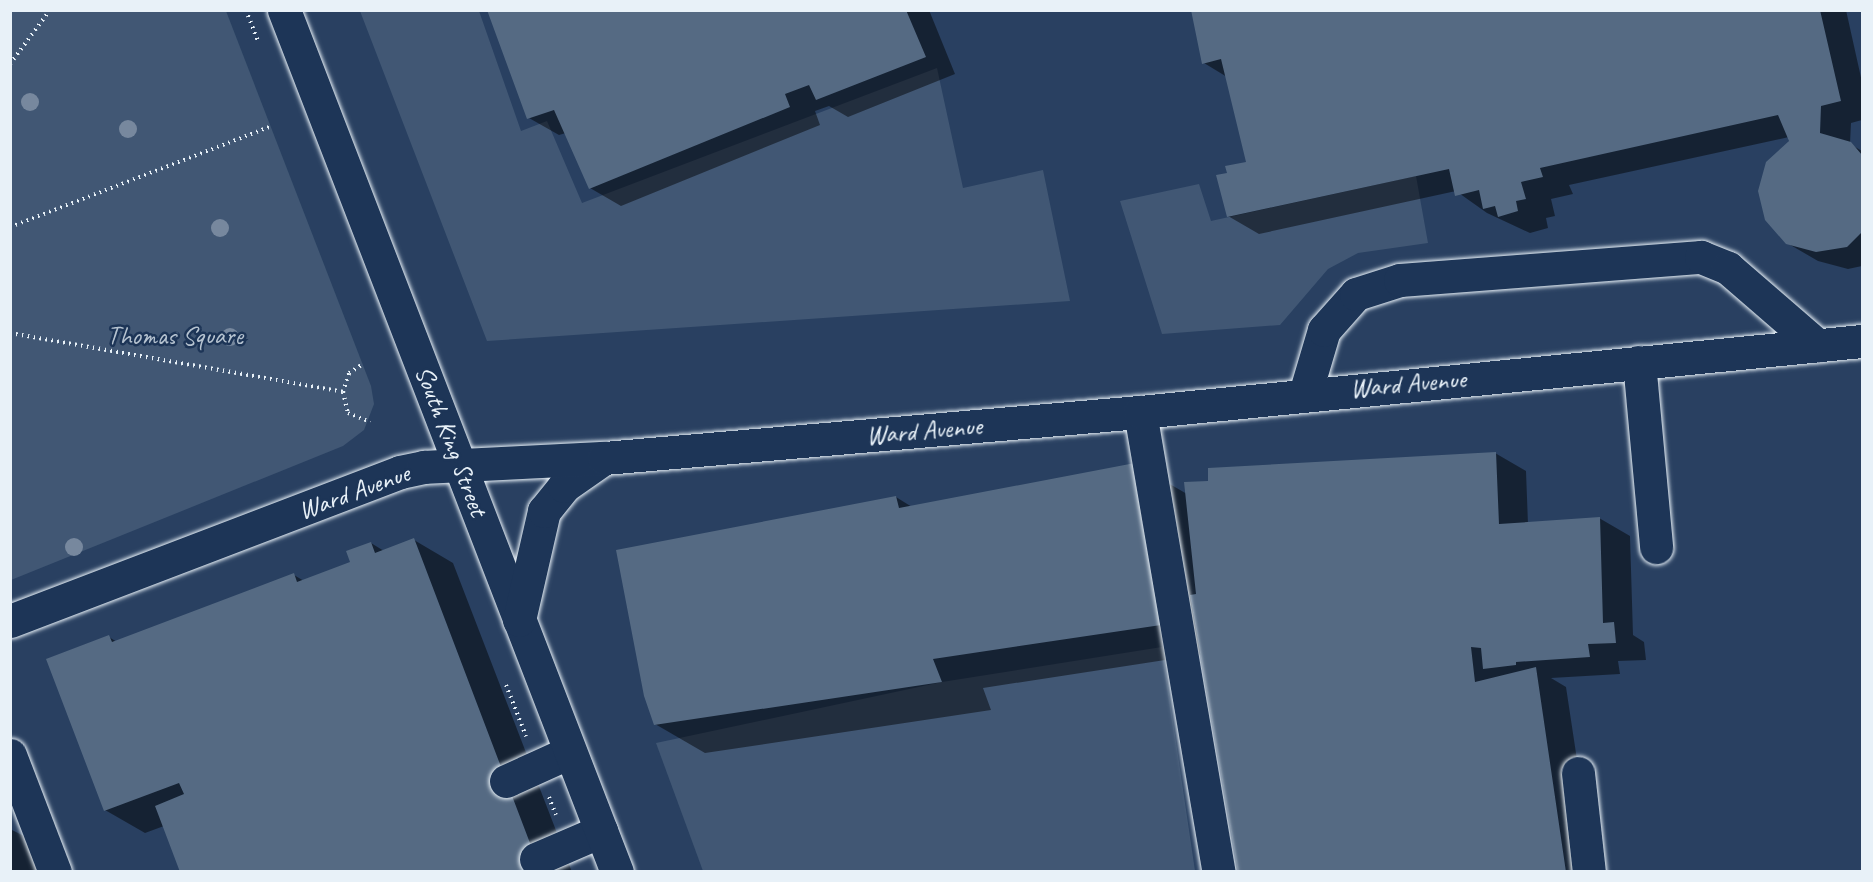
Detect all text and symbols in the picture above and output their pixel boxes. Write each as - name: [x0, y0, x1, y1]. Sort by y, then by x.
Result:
- park label: Thomas Square: [108, 320, 242, 352]
- street label: South King Street: [408, 361, 494, 521]
- street label: Ward Avenue: [1349, 363, 1467, 405]
- street label: Ward Avenue: [865, 410, 983, 452]
- street label: Ward Avenue: [294, 458, 414, 526]

